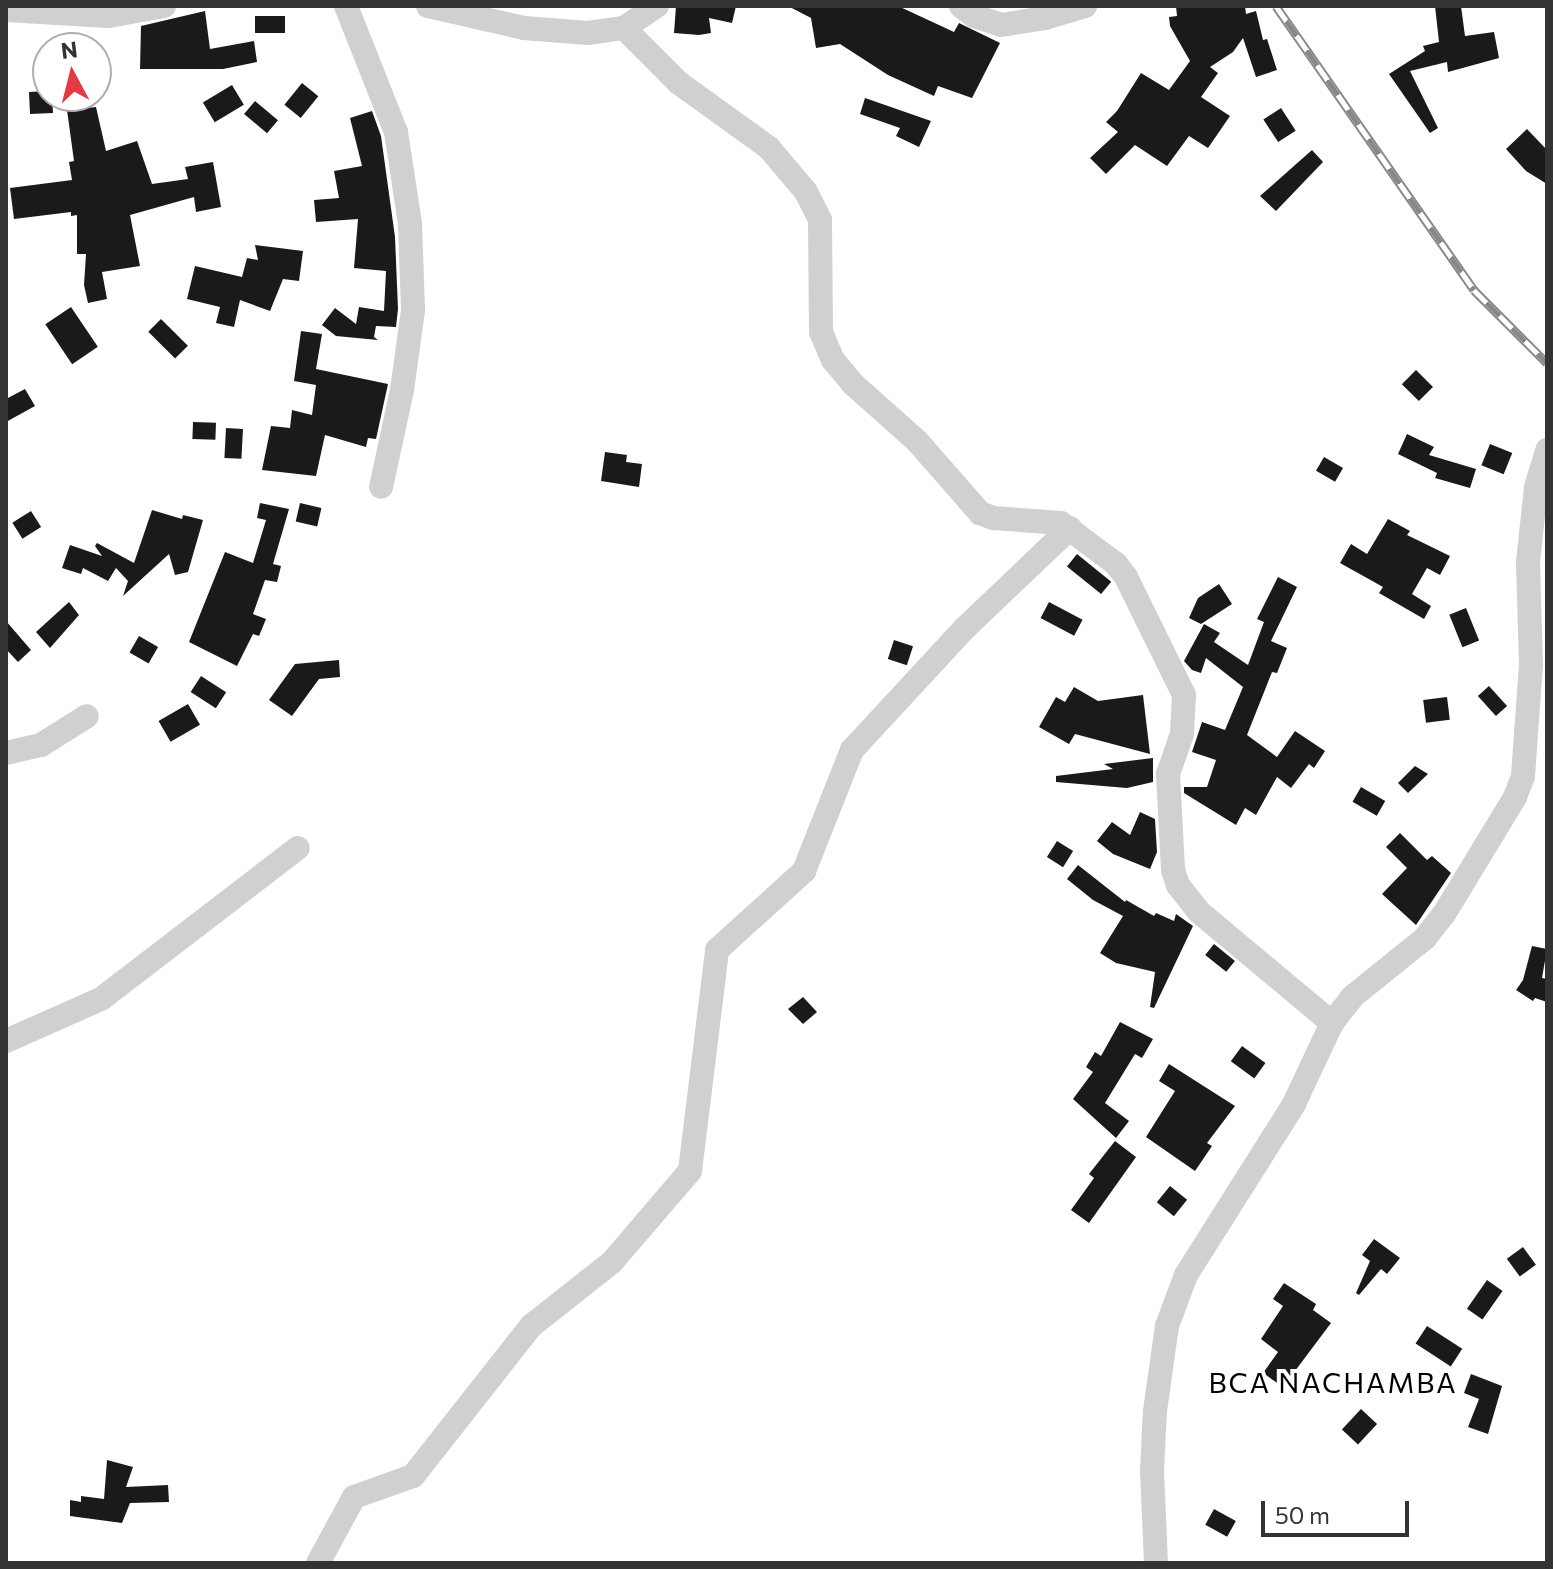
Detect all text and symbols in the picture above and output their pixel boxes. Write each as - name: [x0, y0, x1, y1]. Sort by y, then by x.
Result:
- north arrow: [32, 32, 112, 112]
- text: N: [59, 35, 79, 64]
- district label: BCA NACHAMBA: [1208, 1365, 1458, 1399]
- scale bar: [1265, 1485, 1413, 1535]
- text: 50 m: [1275, 1500, 1330, 1529]

